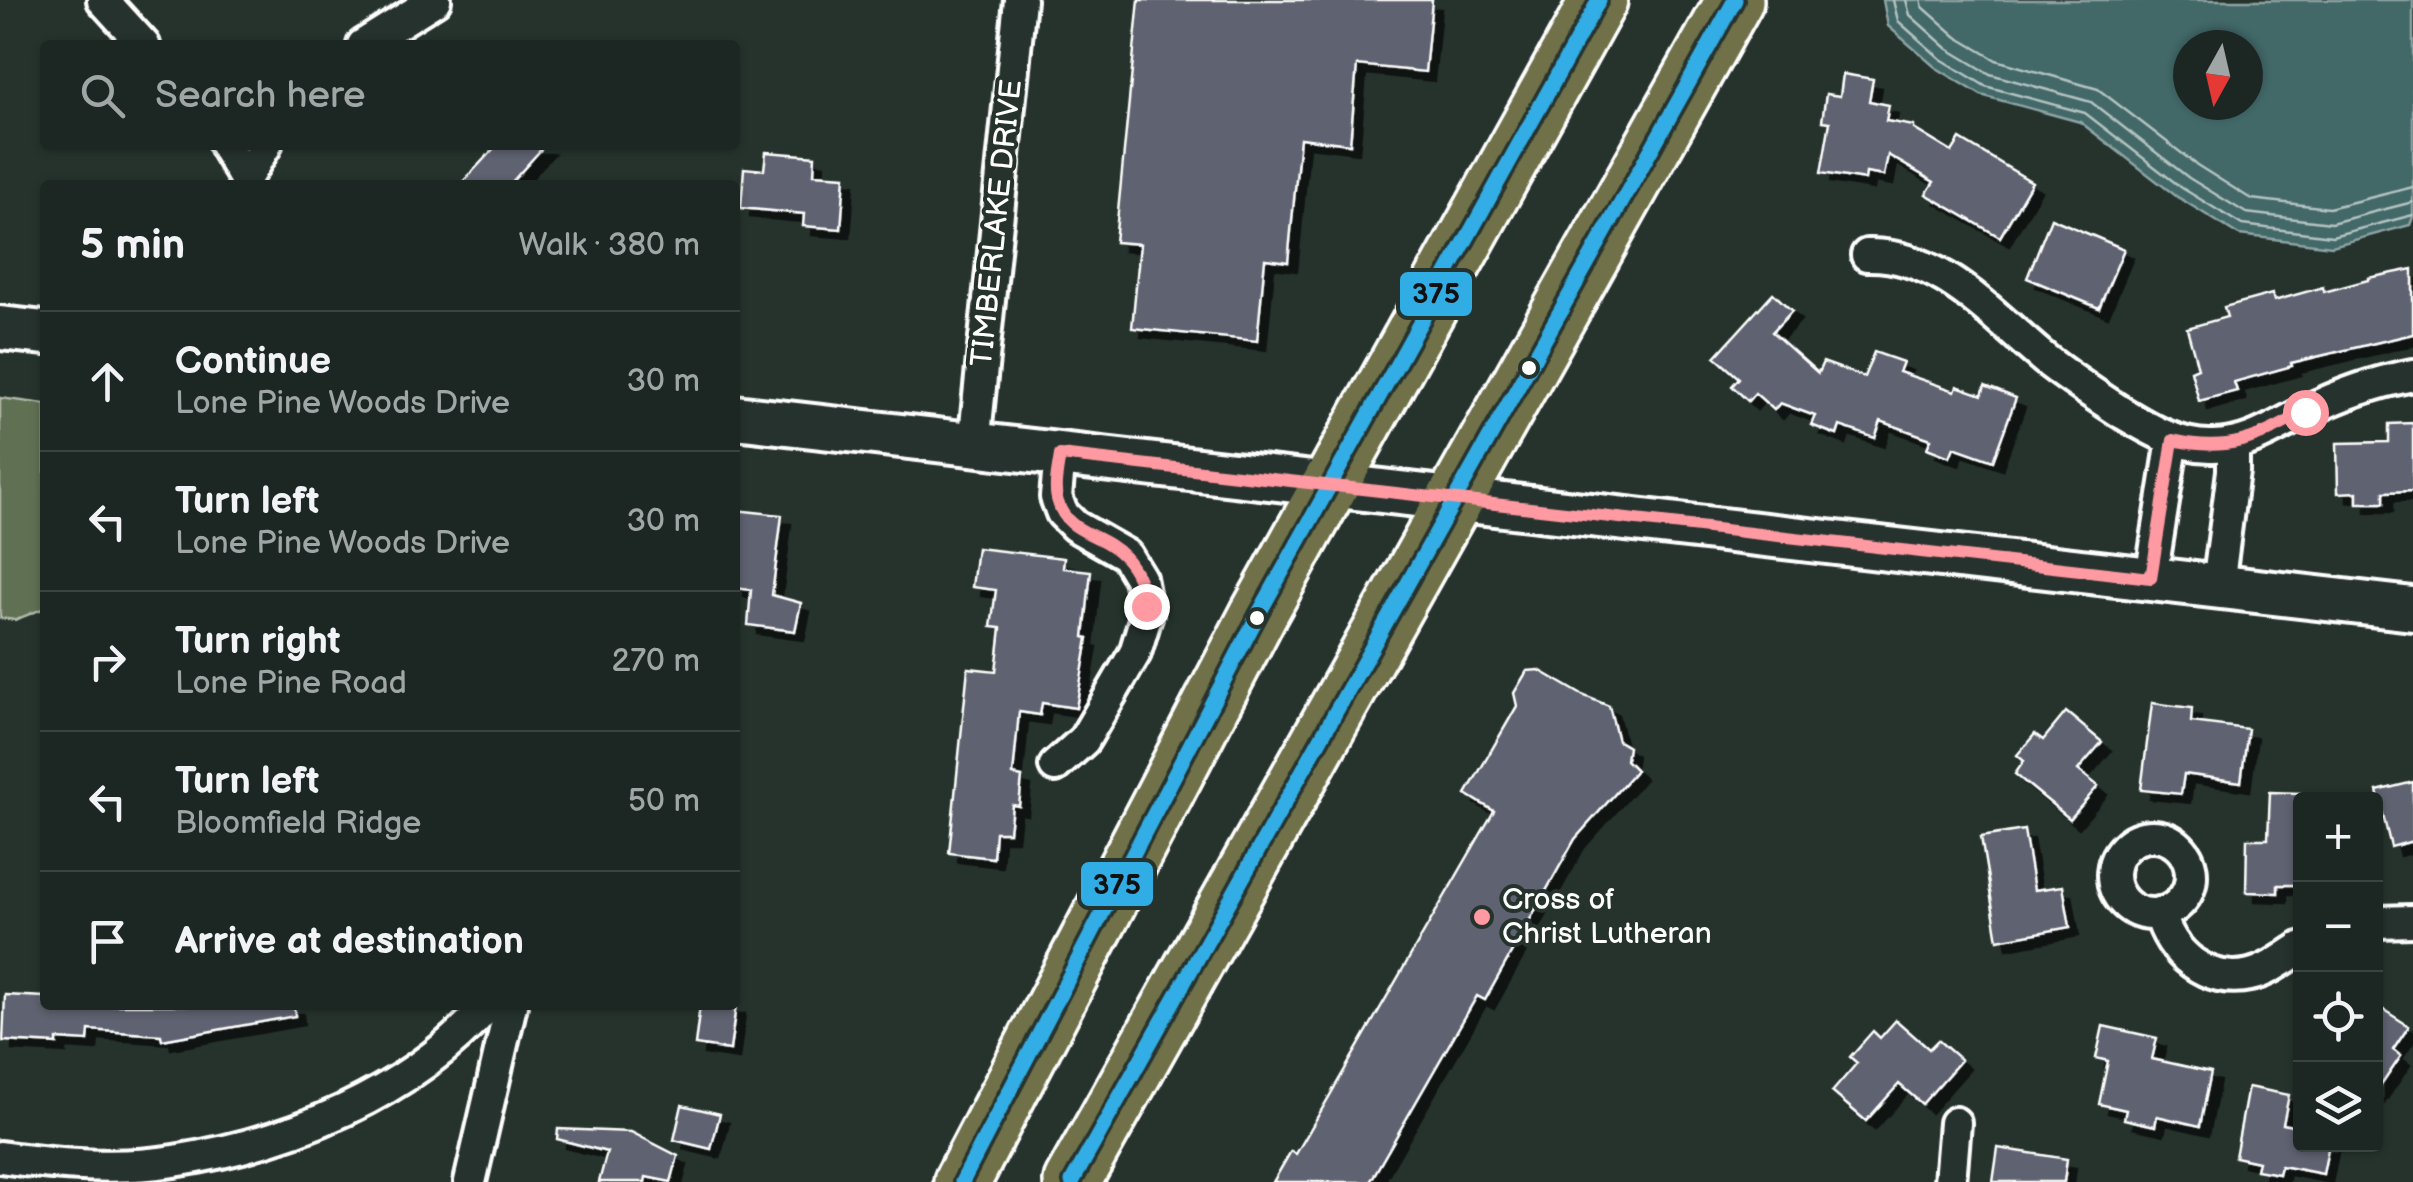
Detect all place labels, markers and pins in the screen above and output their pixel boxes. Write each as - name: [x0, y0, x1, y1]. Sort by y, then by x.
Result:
- unlabelled marker: [1519, 358, 1539, 378]
- unlabelled marker: [1247, 608, 1267, 628]
- place label: Cross of Christ Lutheran: [1502, 882, 1712, 952]
- marker: Cross of Christ Lutheran: [1471, 906, 1493, 928]

